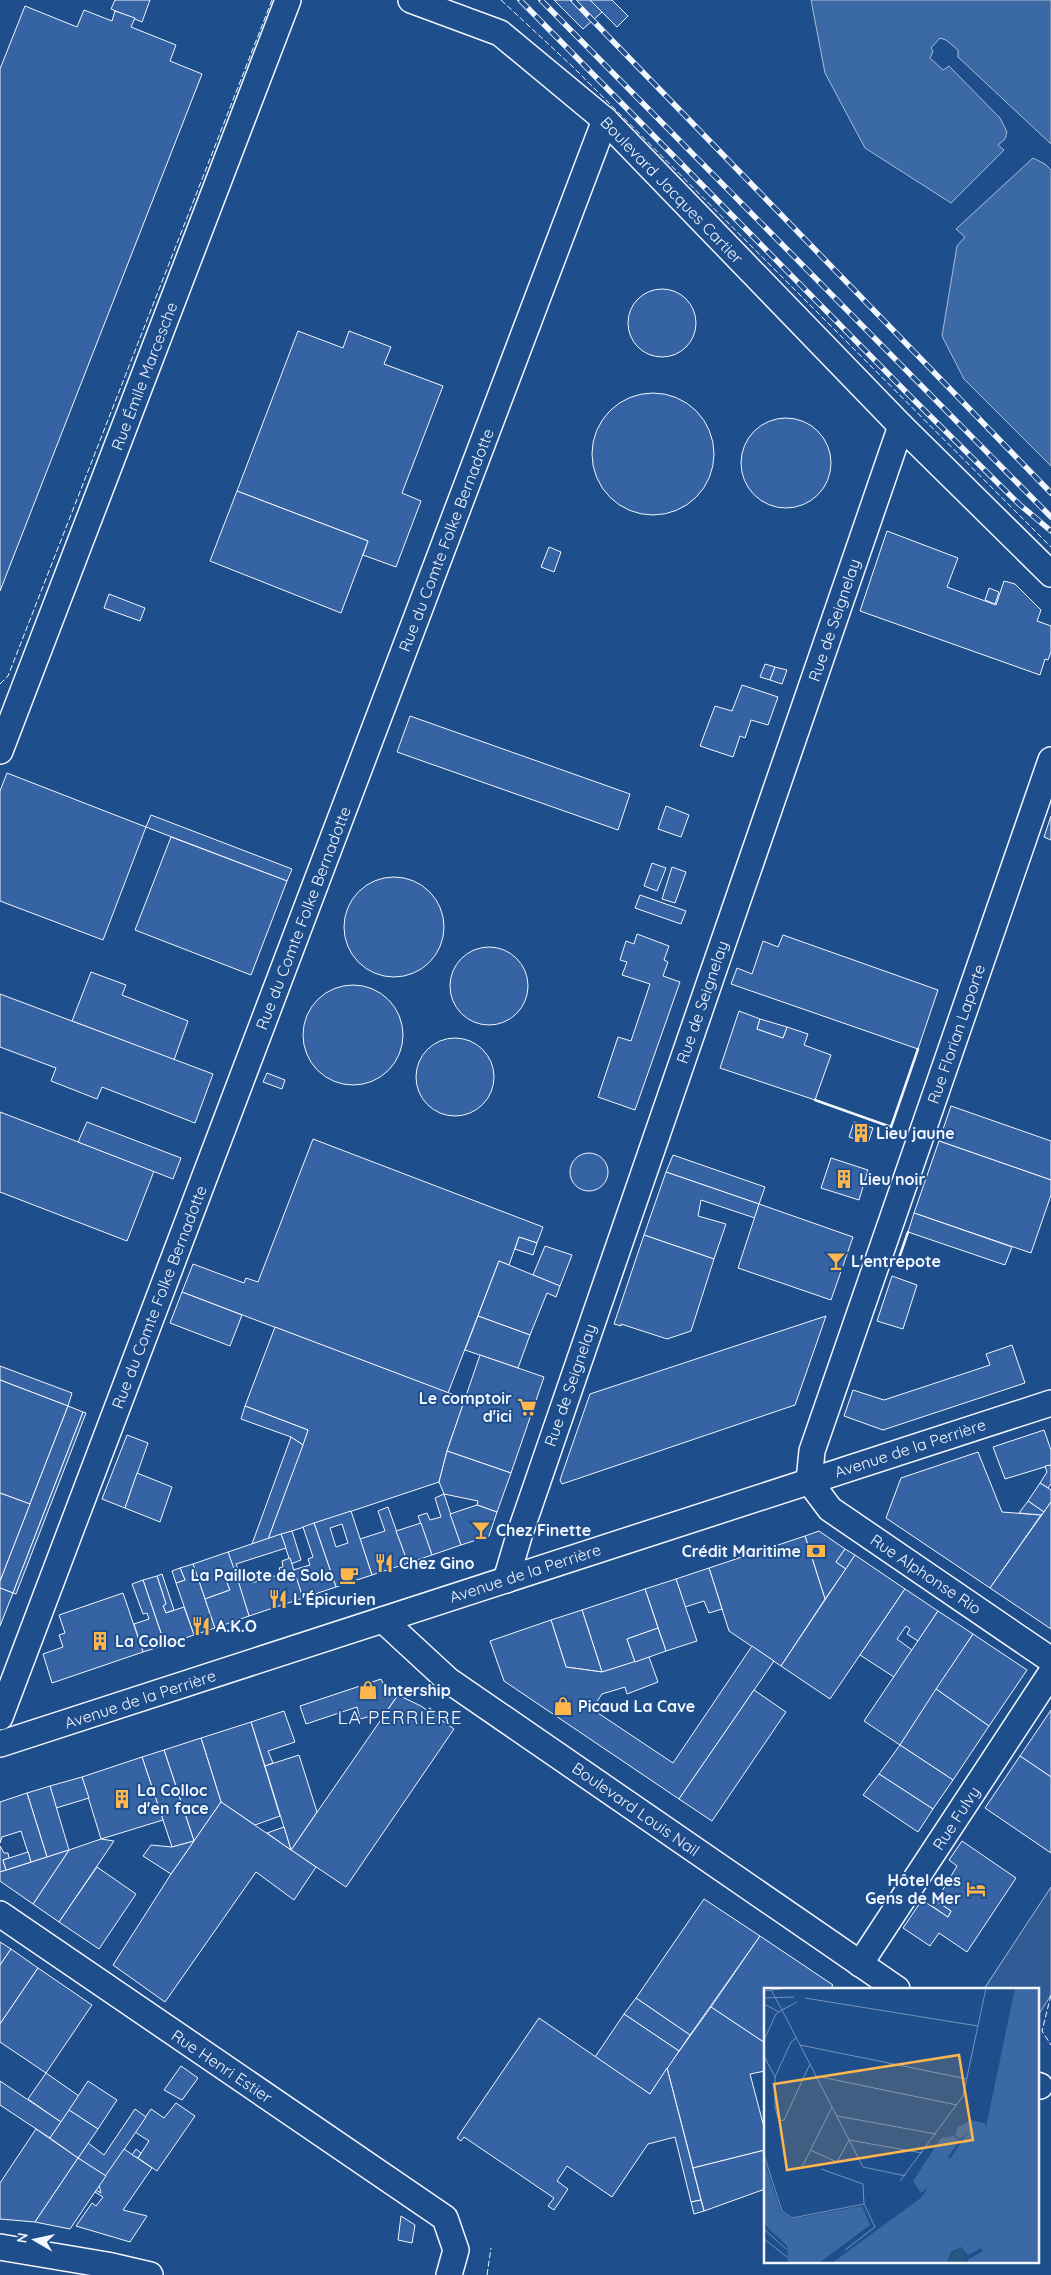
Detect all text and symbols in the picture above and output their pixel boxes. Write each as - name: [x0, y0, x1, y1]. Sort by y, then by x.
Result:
- street label: Boulevard Jacques Cartier: [596, 112, 748, 268]
- street label: Rue Émile Marcesche: [107, 299, 181, 453]
- street label: Rue du Comte Folke Bernadotte: [394, 426, 498, 654]
- street label: Rue de Seignelay: [804, 556, 864, 684]
- street label: Rue du Comte Folke Bernadotte: [251, 804, 355, 1032]
- street label: Rue de Seignelay: [672, 938, 732, 1066]
- street label: Rue Florian Laporte: [923, 962, 989, 1106]
- building icon: Lieu jaune: [850, 1122, 872, 1144]
- place label: Lieu jaune: [876, 1123, 955, 1143]
- building icon: Lieu noir: [833, 1168, 855, 1190]
- place label: Lieu noir: [859, 1169, 925, 1189]
- street label: Rue du Comte Folke Bernadotte: [107, 1183, 211, 1411]
- bar icon: L'entrepote: [825, 1250, 847, 1272]
- place label: L'entrepote: [851, 1251, 941, 1271]
- street label: Rue de Seignelay: [540, 1321, 600, 1449]
- place label: Le comptoir d'ici: [419, 1388, 512, 1426]
- supermarket icon: Le comptoir d'ici: [516, 1396, 538, 1418]
- street label: Avenue de la Perrière: [832, 1414, 988, 1482]
- bar icon: Chez Finette: [470, 1519, 492, 1541]
- place label: Chez Finette: [496, 1520, 591, 1540]
- street label: Rue Alphonse Rio: [867, 1529, 985, 1619]
- street label: Avenue de la Perrière: [447, 1539, 603, 1607]
- bank icon: Crédit Maritime: [805, 1540, 827, 1562]
- place label: Crédit Maritime: [682, 1541, 801, 1561]
- restaurant icon: Chez Gino: [373, 1552, 395, 1574]
- place label: Chez Gino: [399, 1553, 475, 1573]
- cafe icon: La Paillote de Solo: [338, 1564, 360, 1586]
- place label: La Paillote de Solo: [191, 1565, 334, 1585]
- restaurant icon: L'Épicurien: [267, 1588, 289, 1610]
- place label: L'Épicurien: [293, 1589, 376, 1609]
- restaurant icon: A.K.O: [190, 1615, 212, 1637]
- place label: A.K.O: [216, 1616, 257, 1636]
- building icon: La Colloc: [89, 1630, 111, 1652]
- place label: La Colloc: [115, 1631, 185, 1651]
- street label: Avenue de la Perrière: [62, 1665, 218, 1733]
- shop icon: Intership: [357, 1679, 379, 1701]
- place label: Intership: [383, 1680, 451, 1700]
- shop icon: Picaud La Cave: [552, 1695, 574, 1717]
- place label: Picaud La Cave: [578, 1696, 695, 1716]
- district label: LA PERRIÈRE: [337, 1705, 463, 1729]
- street label: Boulevard Louis Nail: [569, 1758, 703, 1860]
- place label: La Colloc d'en face: [137, 1780, 209, 1818]
- street label: Rue Fulvy: [928, 1782, 984, 1854]
- building icon: La Colloc d'en face: [111, 1788, 133, 1810]
- place label: Hôtel des Gens de Mer: [865, 1870, 961, 1908]
- hotel icon: Hôtel des Gens de Mer: [965, 1878, 987, 1900]
- inset map: [764, 1988, 1038, 2262]
- street label: Rue Henri Estier: [168, 2025, 276, 2107]
- north arrow: [10, 2215, 60, 2265]
- text: N: [12, 2231, 32, 2244]

